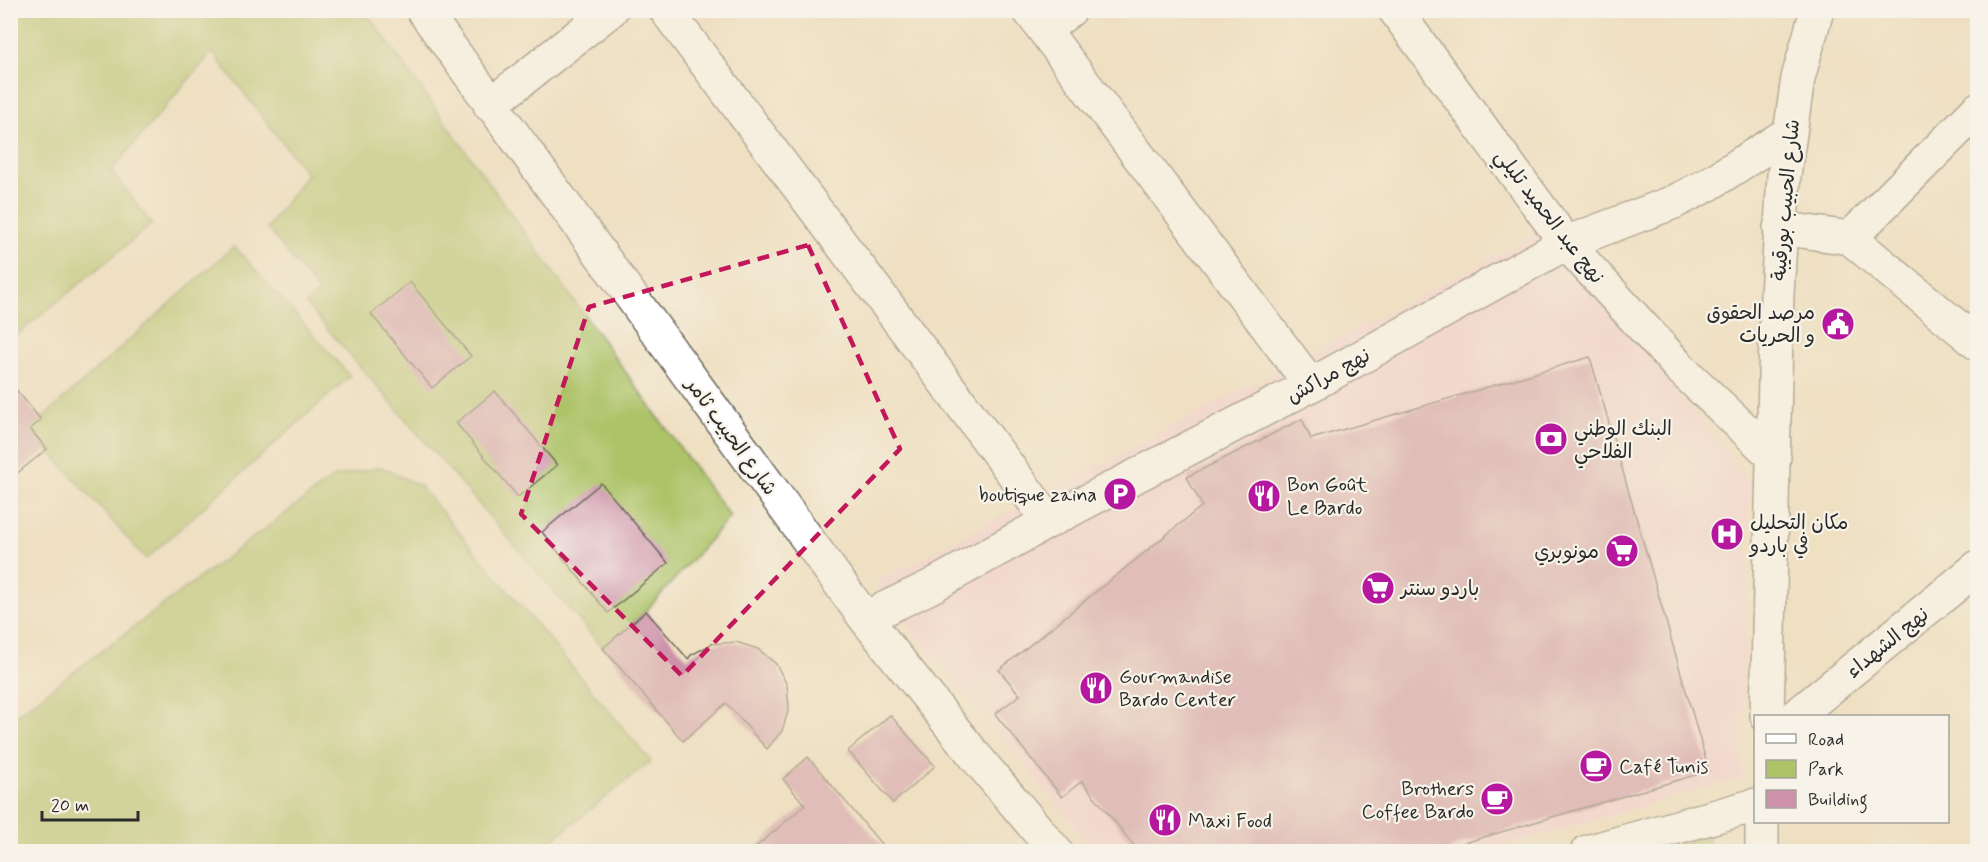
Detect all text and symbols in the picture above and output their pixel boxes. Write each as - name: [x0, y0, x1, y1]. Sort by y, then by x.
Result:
- street label: شارع الحبيب بورقيبة: [1766, 118, 1807, 282]
- street label: نهج عبد الحميد تليلي: [1485, 144, 1610, 292]
- place label: مرصد الحقوق و الحريات: [1706, 300, 1815, 350]
- public building icon: مرصد الحقوق و الحريات: [1820, 306, 1856, 342]
- street label: نهج مراكش: [1282, 342, 1375, 410]
- street label: شارع الحبيب ثامر: [678, 371, 783, 501]
- place label: البنك الوطني الفلاحي: [1574, 416, 1672, 469]
- bank icon: البنك الوطني الفلاحي: [1533, 421, 1569, 457]
- place label: Bon Goût Le Bardo: [1287, 472, 1368, 522]
- parking icon: boutique zaina: [1102, 476, 1138, 512]
- restaurant icon: Bon Goût Le Bardo: [1246, 478, 1282, 514]
- place label: boutique zaina: [979, 482, 1097, 509]
- place label: مكان التحليل في باردو: [1748, 510, 1848, 560]
- hospital icon: مكان التحليل في باردو: [1709, 516, 1745, 552]
- supermarket icon: مونوبري: [1604, 533, 1640, 569]
- place label: مونوبري: [1534, 539, 1599, 566]
- supermarket icon: باردو سنتر: [1360, 570, 1396, 606]
- place label: باردو سنتر: [1399, 576, 1479, 603]
- street label: نهج الشهداء: [1841, 601, 1935, 685]
- place label: Gourmandise Bardo Center: [1119, 664, 1236, 714]
- restaurant icon: Gourmandise Bardo Center: [1078, 670, 1114, 706]
- legend: [1754, 715, 1949, 823]
- text: Road: [1808, 728, 1844, 752]
- cafe icon: Café Tunis: [1578, 748, 1614, 784]
- place label: Café Tunis: [1619, 754, 1709, 781]
- text: Park: [1808, 758, 1844, 782]
- place label: Brothers Coffee Bardo: [1362, 776, 1474, 826]
- cafe icon: Brothers Coffee Bardo: [1479, 781, 1515, 817]
- scale bar: [42, 784, 138, 822]
- text: Building: [1808, 788, 1868, 814]
- text: 20 m: [51, 794, 89, 818]
- restaurant icon: Maxi Food: [1147, 802, 1183, 838]
- place label: Maxi Food: [1188, 808, 1272, 835]

